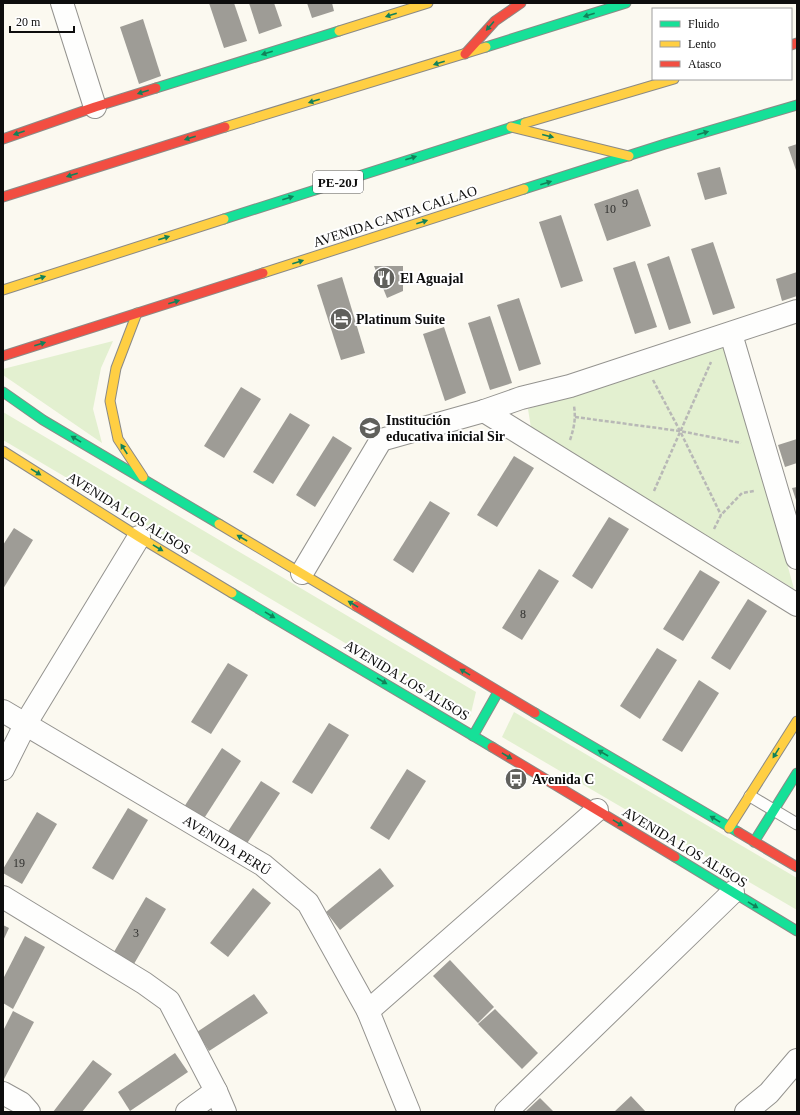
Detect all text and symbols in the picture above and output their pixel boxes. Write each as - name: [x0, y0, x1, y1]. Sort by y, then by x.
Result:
- scale bar: [10, 8, 74, 34]
- legend: [652, 8, 792, 80]
- one-way arrow: [384, 12, 396, 18]
- one-way arrow: [583, 12, 595, 18]
- text: 20 m: [16, 15, 41, 29]
- text: Fluido: [688, 17, 719, 31]
- one-way arrow: [486, 21, 495, 31]
- text: Lento: [688, 37, 716, 51]
- one-way arrow: [260, 51, 272, 57]
- text: Atasco: [688, 57, 721, 71]
- one-way arrow: [432, 60, 444, 66]
- one-way arrow: [136, 89, 148, 95]
- one-way arrow: [308, 98, 320, 104]
- one-way arrow: [13, 130, 25, 136]
- one-way arrow: [697, 130, 709, 136]
- one-way arrow: [542, 133, 554, 139]
- one-way arrow: [184, 135, 196, 141]
- one-way arrow: [406, 155, 418, 161]
- road number: PE-20J: [313, 171, 363, 193]
- one-way arrow: [66, 172, 78, 178]
- one-way arrow: [540, 180, 552, 186]
- street label: AVENIDA CANTA CALLAO: [311, 183, 479, 250]
- one-way arrow: [282, 195, 294, 201]
- house number: 9: [622, 196, 628, 210]
- house number: 10: [604, 202, 616, 216]
- one-way arrow: [416, 219, 428, 225]
- one-way arrow: [158, 235, 170, 241]
- one-way arrow: [292, 259, 304, 265]
- restaurant icon: El Aguajal: [371, 265, 397, 291]
- place label: El Aguajal: [400, 271, 464, 286]
- one-way arrow: [34, 275, 46, 281]
- one-way arrow: [169, 298, 181, 304]
- hotel icon: Platinum Suite: [328, 306, 354, 332]
- place label: Platinum Suite: [356, 312, 445, 327]
- one-way arrow: [34, 341, 46, 347]
- place label: Institución educativa inicial Sir: [386, 413, 505, 444]
- school or university icon: Institución educativa inicial Sir: [357, 415, 383, 441]
- one-way arrow: [70, 436, 82, 443]
- one-way arrow: [120, 444, 128, 454]
- one-way arrow: [31, 468, 41, 476]
- street label: AVENIDA LOS ALISOS: [64, 469, 193, 558]
- one-way arrow: [236, 534, 248, 541]
- one-way arrow: [153, 544, 163, 552]
- one-way arrow: [347, 601, 359, 608]
- house number: 8: [520, 607, 526, 621]
- one-way arrow: [264, 611, 276, 618]
- street label: AVENIDA LOS ALISOS: [342, 637, 472, 724]
- one-way arrow: [459, 668, 471, 675]
- one-way arrow: [377, 677, 387, 685]
- one-way arrow: [772, 748, 780, 759]
- one-way arrow: [597, 750, 609, 757]
- one-way arrow: [501, 752, 513, 759]
- bus stop icon: Avenida C: [503, 766, 529, 792]
- place label: Avenida C: [532, 772, 594, 787]
- street label: AVENIDA LOS ALISOS: [620, 804, 750, 891]
- street label: AVENIDA PERÚ: [180, 812, 274, 878]
- one-way arrow: [710, 815, 720, 823]
- one-way arrow: [612, 819, 624, 826]
- house number: 19: [13, 856, 25, 870]
- one-way arrow: [747, 901, 759, 908]
- house number: 3: [133, 926, 139, 940]

